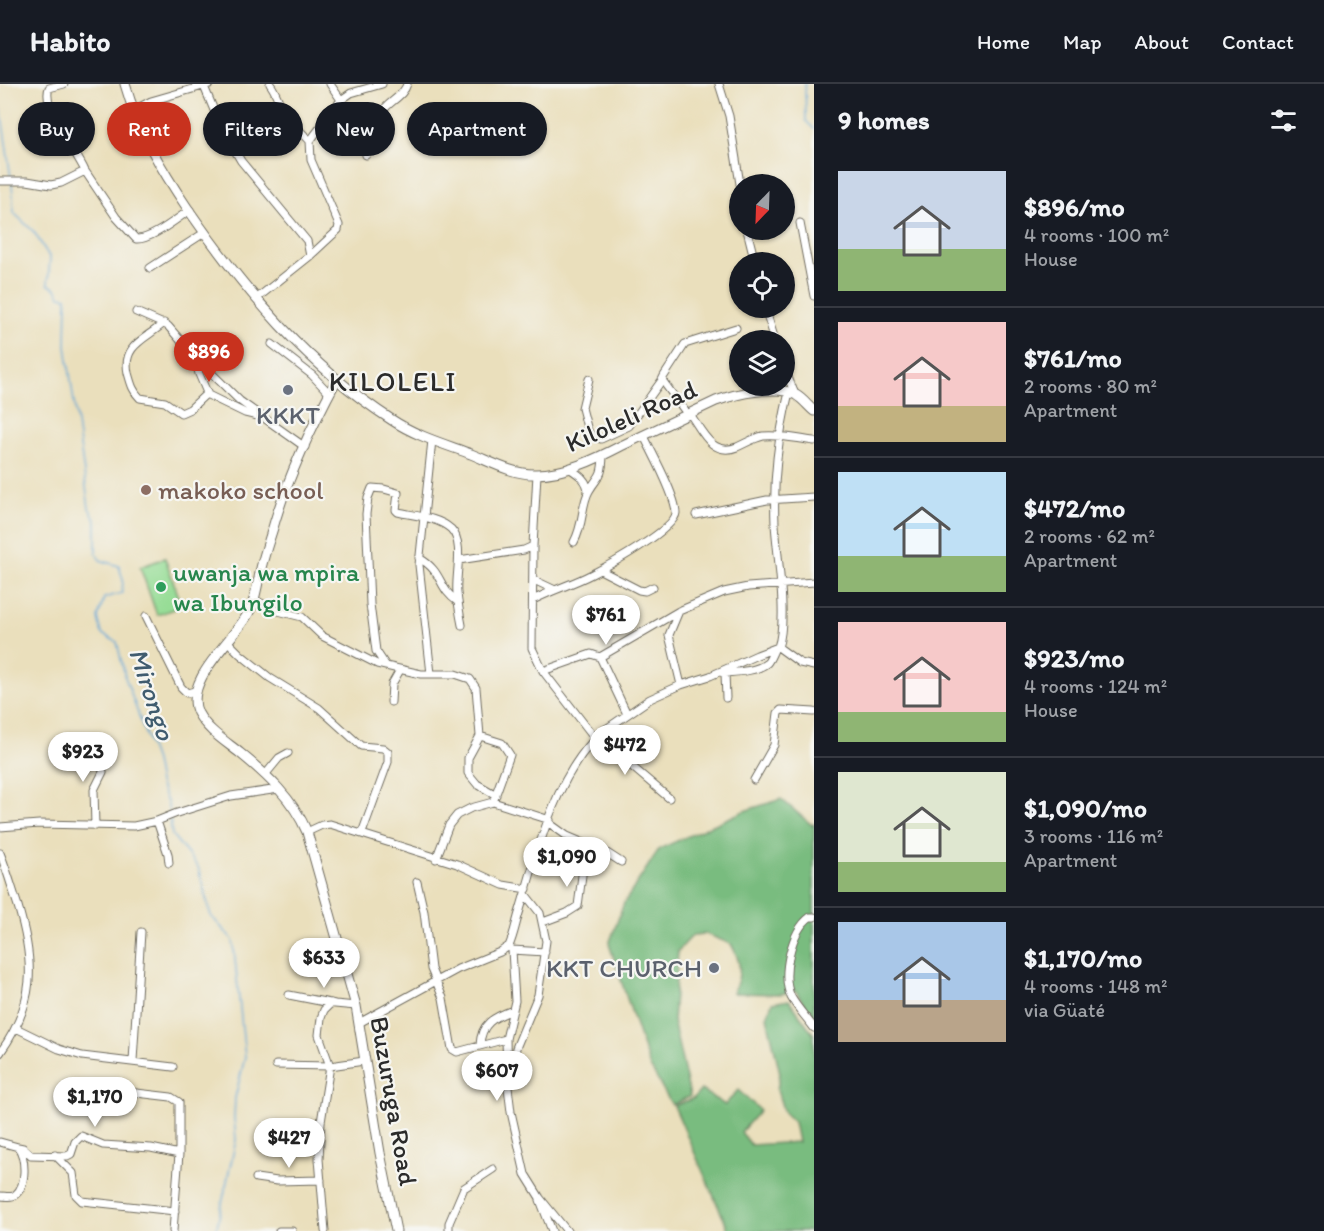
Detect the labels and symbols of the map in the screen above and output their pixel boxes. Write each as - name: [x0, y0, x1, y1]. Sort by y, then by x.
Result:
- north arrow: [729, 174, 795, 240]
- pin: $896: [173, 332, 245, 383]
- district label: KILOLELI: [329, 364, 457, 398]
- street label: Kiloleli Road: [560, 373, 702, 459]
- marker: KKKT: [281, 383, 295, 397]
- place label: KKKT: [256, 399, 320, 431]
- place label: makoko school: [158, 474, 324, 506]
- marker: makoko school: [139, 483, 153, 497]
- place label: uwanja wa mpira wa Ibungilo: [173, 556, 360, 618]
- marker: uwanja wa mpira wa Ibungilo: [154, 580, 168, 594]
- pin: $761: [570, 595, 642, 646]
- water label: Mirongo: [122, 644, 183, 745]
- pin: $472: [589, 725, 661, 776]
- pin: $923: [47, 732, 119, 783]
- pin: $1,090: [518, 837, 616, 888]
- pin: $633: [288, 938, 360, 989]
- place label: KKT CHURCH: [546, 952, 702, 984]
- marker: KKT CHURCH: [707, 961, 721, 975]
- street label: Buzuruga Road: [363, 1014, 425, 1189]
- pin: $607: [461, 1051, 533, 1102]
- pin: $1,170: [46, 1077, 144, 1128]
- pin: $427: [253, 1118, 325, 1169]

